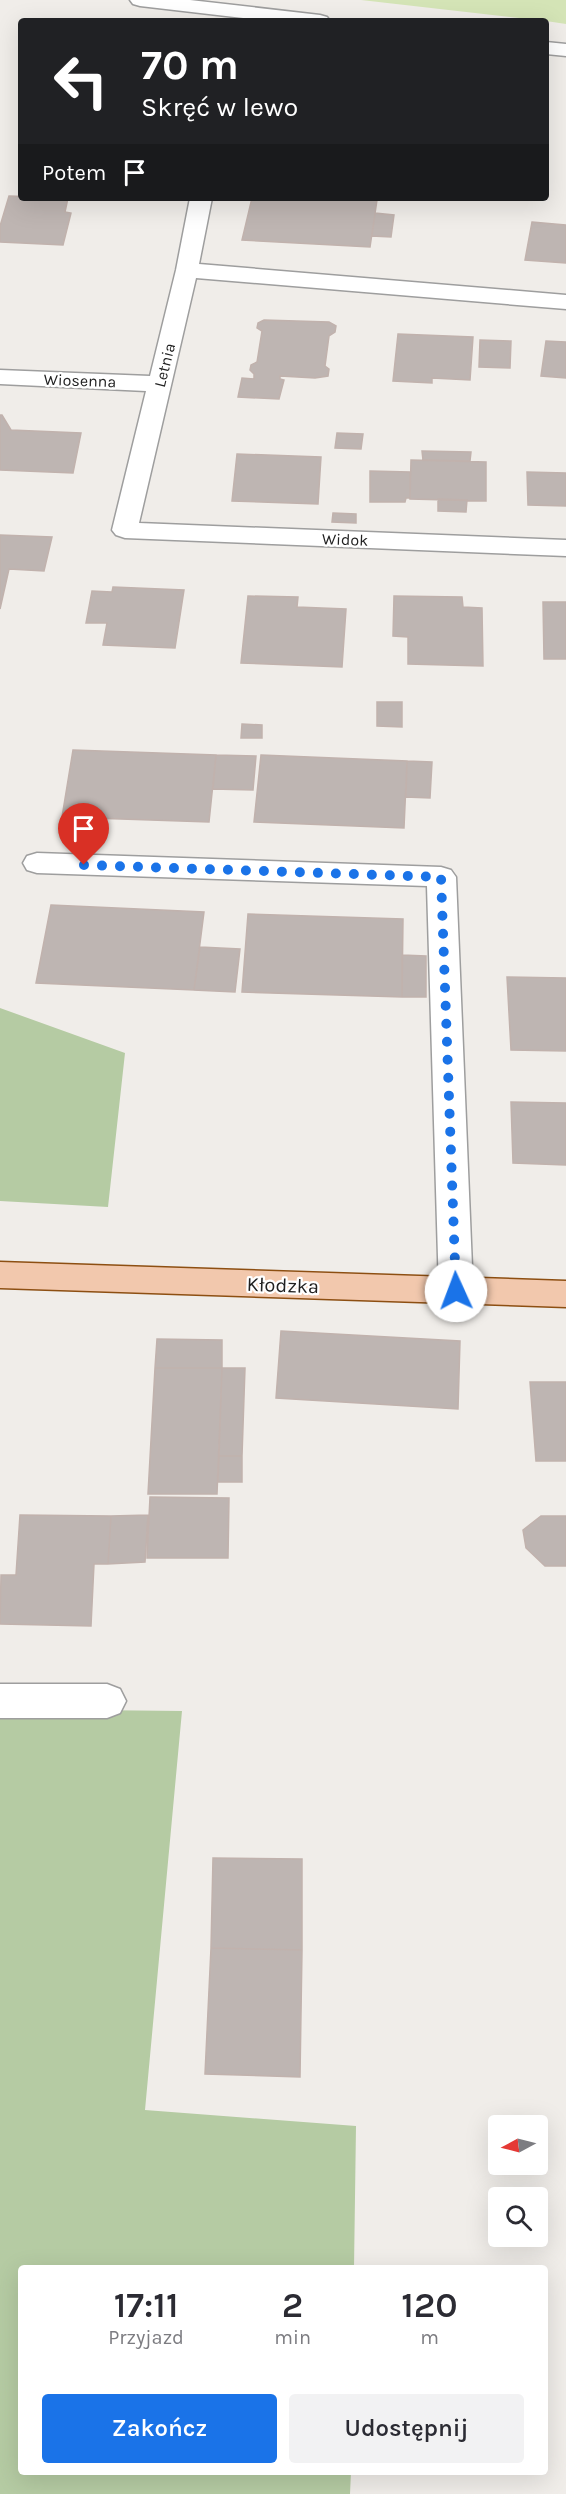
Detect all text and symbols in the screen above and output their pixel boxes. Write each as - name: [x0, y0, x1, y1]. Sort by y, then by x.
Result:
- text: 70 m: [141, 40, 239, 90]
- icon: left: [42, 42, 120, 120]
- text: Skręć w lewo: [141, 91, 298, 123]
- icon: arrive: [118, 156, 151, 189]
- text: Potem: [42, 160, 106, 186]
- street label: Letnia: [150, 341, 179, 389]
- street label: Wiosenna: [43, 370, 117, 391]
- street label: Widok: [322, 529, 368, 550]
- pin: [58, 803, 109, 865]
- icon: arrive: [67, 812, 100, 845]
- position arrow: [424, 1259, 488, 1323]
- street label: Kłodzka: [246, 1273, 320, 1298]
- north arrow: [488, 2115, 548, 2175]
- map controls: [488, 2115, 548, 2247]
- button: search: [488, 2187, 548, 2247]
- text: 17:11: [114, 2284, 178, 2326]
- text: 2: [282, 2284, 303, 2326]
- text: 120: [401, 2284, 458, 2326]
- text: Przyjazd: [108, 2326, 184, 2349]
- text: min: [274, 2326, 311, 2349]
- text: m: [420, 2326, 439, 2349]
- button: Zakończ: [42, 2394, 277, 2463]
- button: Udostępnij: [289, 2394, 524, 2463]

